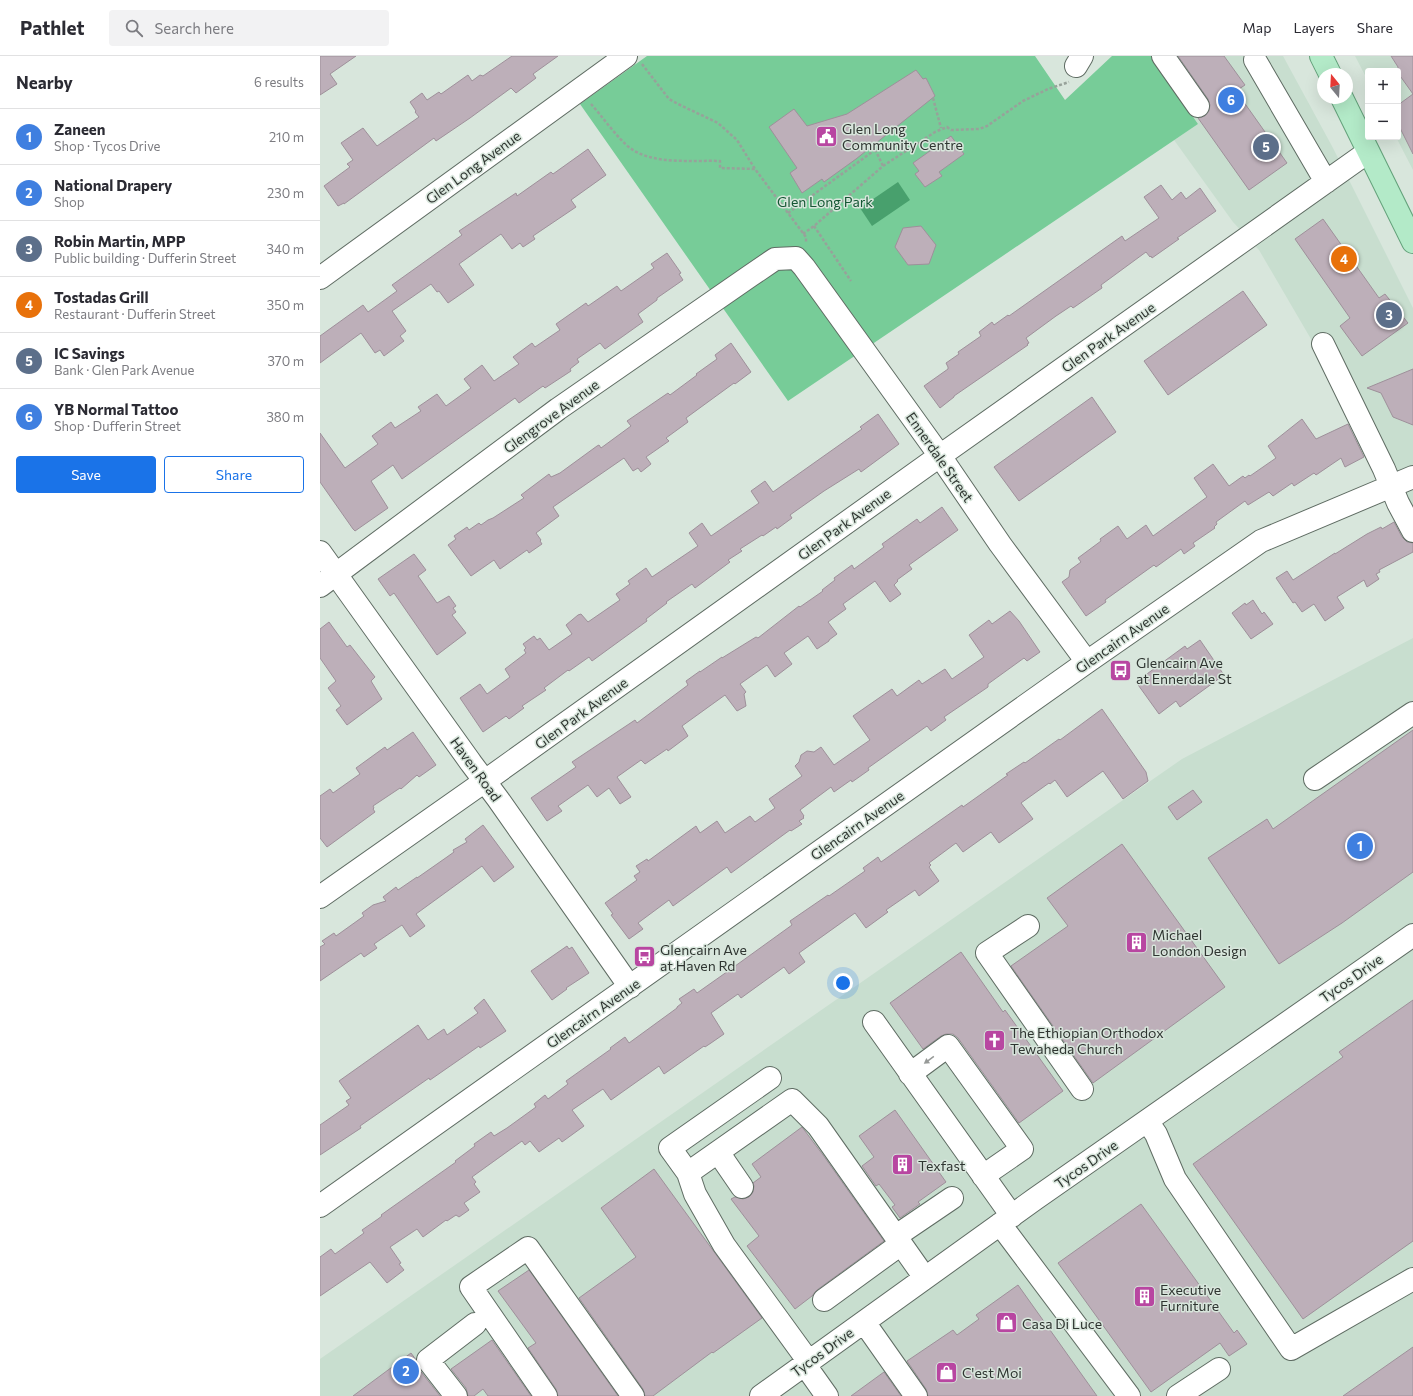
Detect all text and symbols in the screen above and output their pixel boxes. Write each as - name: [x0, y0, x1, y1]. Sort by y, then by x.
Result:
- search box: [109, 10, 389, 46]
- text: Pathlet: [20, 16, 85, 39]
- icon: search: [123, 17, 145, 39]
- text: Search here: [155, 19, 234, 37]
- text: Map: [1243, 19, 1271, 36]
- text: Layers: [1293, 19, 1335, 36]
- text: Share: [1357, 19, 1393, 36]
- north arrow: [1317, 68, 1353, 104]
- map controls: [1365, 68, 1401, 140]
- button: +: [1365, 68, 1401, 104]
- text: Nearby: [16, 72, 73, 93]
- text: 6 results: [254, 74, 304, 90]
- pin: 6: [1218, 85, 1244, 115]
- button: −: [1365, 104, 1401, 140]
- text: Zaneen: [54, 120, 105, 138]
- place label: Glen Long Community Centre: [842, 120, 963, 153]
- public building icon: Glen Long Community Centre: [813, 123, 839, 149]
- street label: Glen Long Avenue: [422, 127, 524, 207]
- text: 1: [26, 129, 32, 145]
- text: 210 m: [269, 129, 304, 145]
- pin: 5: [1253, 132, 1279, 162]
- text: Shop · Tycos Drive: [54, 138, 160, 154]
- text: National Drapery: [54, 176, 172, 194]
- text: 2: [25, 185, 33, 201]
- text: 230 m: [267, 185, 304, 201]
- park label: Glen Long Park: [777, 193, 873, 210]
- text: Shop: [54, 194, 85, 210]
- text: Robin Martin, MPP: [54, 232, 186, 250]
- text: 3: [25, 241, 33, 257]
- text: 340 m: [266, 241, 304, 257]
- pin: 4: [1331, 244, 1357, 274]
- text: Public building · Dufferin Street: [54, 250, 236, 266]
- text: Tostadas Grill: [54, 288, 149, 306]
- text: 4: [25, 297, 33, 313]
- text: 350 m: [267, 297, 304, 313]
- street label: Glen Park Avenue: [1058, 298, 1158, 376]
- pin: 3: [1376, 300, 1402, 330]
- text: Restaurant · Dufferin Street: [54, 306, 216, 322]
- text: IC Savings: [54, 344, 125, 362]
- text: 5: [25, 353, 33, 369]
- text: 370 m: [267, 353, 304, 369]
- text: Bank · Glen Park Avenue: [54, 362, 194, 378]
- street label: Glengrove Avenue: [500, 376, 602, 456]
- text: YB Normal Tattoo: [54, 400, 178, 418]
- text: 6: [25, 409, 33, 425]
- text: 380 m: [266, 409, 304, 425]
- street label: Ennerdale Street: [903, 409, 977, 505]
- text: Shop · Dufferin Street: [54, 418, 181, 434]
- button: Save: [16, 456, 156, 493]
- button: Share: [164, 456, 304, 493]
- street label: Glen Park Avenue: [794, 485, 894, 563]
- street label: Glencairn Avenue: [1072, 599, 1172, 677]
- place label: Glencairn Ave at Ennerdale St: [1136, 654, 1232, 687]
- bus stop icon: Glencairn Ave at Ennerdale St: [1107, 657, 1133, 683]
- street label: Glen Park Avenue: [531, 674, 631, 752]
- street label: Haven Road: [447, 734, 505, 804]
- street label: Glencairn Avenue: [807, 786, 907, 864]
- pin: 1: [1347, 831, 1373, 861]
- place label: Michael London Design: [1152, 926, 1247, 959]
- building icon: Michael London Design: [1123, 929, 1149, 955]
- place label: Glencairn Ave at Haven Rd: [660, 941, 747, 974]
- bus stop icon: Glencairn Ave at Haven Rd: [632, 944, 658, 970]
- street label: Tycos Drive: [1316, 950, 1386, 1006]
- your location: [833, 973, 853, 993]
- street label: Glencairn Avenue: [543, 974, 643, 1052]
- place label: The Ethiopian Orthodox Tewaheda Church: [1010, 1024, 1164, 1057]
- church icon: The Ethiopian Orthodox Tewaheda Church: [982, 1027, 1008, 1053]
- one-way arrow: [924, 1056, 935, 1064]
- street label: Tycos Drive: [1051, 1136, 1121, 1192]
- building icon: Texfast: [889, 1152, 915, 1178]
- place label: Texfast: [918, 1157, 966, 1174]
- place label: Executive Furniture: [1160, 1281, 1221, 1314]
- building icon: Executive Furniture: [1132, 1284, 1158, 1310]
- shop icon: Casa Di Luce: [994, 1310, 1020, 1336]
- place label: Casa Di Luce: [1022, 1315, 1102, 1332]
- street label: Tycos Drive: [787, 1324, 857, 1380]
- pin: 2: [393, 1356, 419, 1386]
- shop icon: C'est Moi: [933, 1359, 959, 1385]
- place label: C'est Moi: [962, 1364, 1022, 1381]

